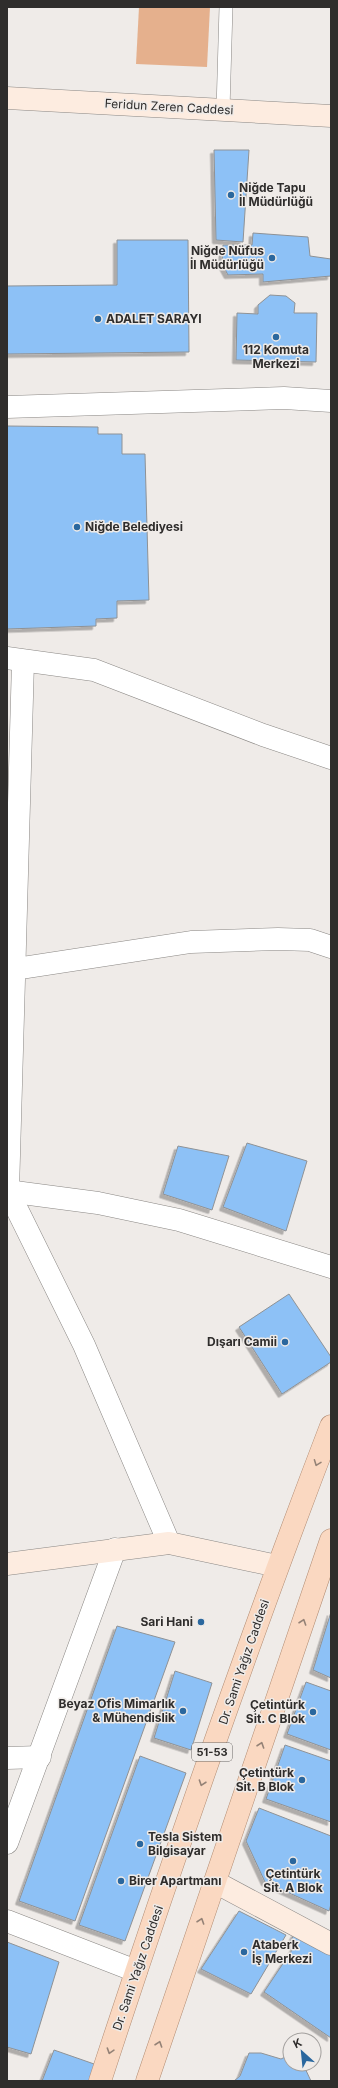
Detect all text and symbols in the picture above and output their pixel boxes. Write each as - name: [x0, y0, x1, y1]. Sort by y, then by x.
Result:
- street label: Feridun Zeren Caddesi: [104, 96, 234, 117]
- place label: Niğde Tapu İl Müdürlüğü: [239, 180, 313, 209]
- marker: Niğde Tapu İl Müdürlüğü: [226, 190, 236, 200]
- place label: Niğde Nüfus İl Müdürlüğü: [190, 243, 264, 272]
- marker: Niğde Nüfus İl Müdürlüğü: [267, 253, 277, 263]
- place label: ADALET SARAYI: [106, 311, 202, 326]
- marker: ADALET SARAYI: [93, 314, 103, 324]
- marker: 112 Komuta Merkezi: [271, 332, 281, 342]
- place label: 112 Komuta Merkezi: [243, 342, 309, 371]
- place label: Niğde Belediyesi: [85, 519, 183, 534]
- marker: Niğde Belediyesi: [72, 522, 82, 532]
- place label: Dışarı Camii: [207, 1334, 277, 1349]
- marker: Dışarı Camii: [280, 1337, 290, 1347]
- one-way arrow: [314, 1459, 322, 1466]
- street label: Dr. Sami Yağız Caddesi: [215, 1597, 272, 1726]
- place label: Sari Hani: [140, 1614, 193, 1629]
- marker: Sari Hani: [196, 1617, 206, 1627]
- one-way arrow: [298, 1619, 307, 1626]
- place label: Beyaz Ofis Mimarlık & Mühendislik: [59, 1696, 175, 1725]
- place label: Çetintürk Sit. C Blok: [246, 1697, 305, 1726]
- marker: Beyaz Ofis Mimarlık & Mühendislik: [178, 1706, 188, 1716]
- marker: Çetintürk Sit. C Blok: [308, 1707, 318, 1717]
- one-way arrow: [257, 1742, 265, 1749]
- road number: 51-53: [192, 1743, 232, 1761]
- place label: Çetintürk Sit. B Blok: [236, 1765, 294, 1794]
- marker: Çetintürk Sit. B Blok: [297, 1775, 307, 1785]
- one-way arrow: [198, 1779, 206, 1786]
- place label: Tesla Sistem Bilgisayar: [148, 1829, 222, 1858]
- marker: Tesla Sistem Bilgisayar: [135, 1839, 145, 1849]
- marker: Çetintürk Sit. A Blok: [288, 1856, 298, 1866]
- place label: Çetintürk Sit. A Blok: [263, 1866, 323, 1895]
- place label: Birer Apartmanı: [129, 1873, 221, 1888]
- marker: Birer Apartmanı: [116, 1876, 126, 1886]
- street label: Dr. Sami Yağız Caddesi: [109, 1903, 166, 2032]
- one-way arrow: [197, 1918, 205, 1925]
- place label: Ataberk İş Merkezi: [252, 1937, 312, 1966]
- marker: Ataberk İş Merkezi: [239, 1947, 249, 1957]
- north arrow: [282, 2032, 322, 2072]
- text: K: [291, 2035, 304, 2051]
- one-way arrow: [155, 2041, 163, 2048]
- one-way arrow: [106, 2048, 115, 2055]

